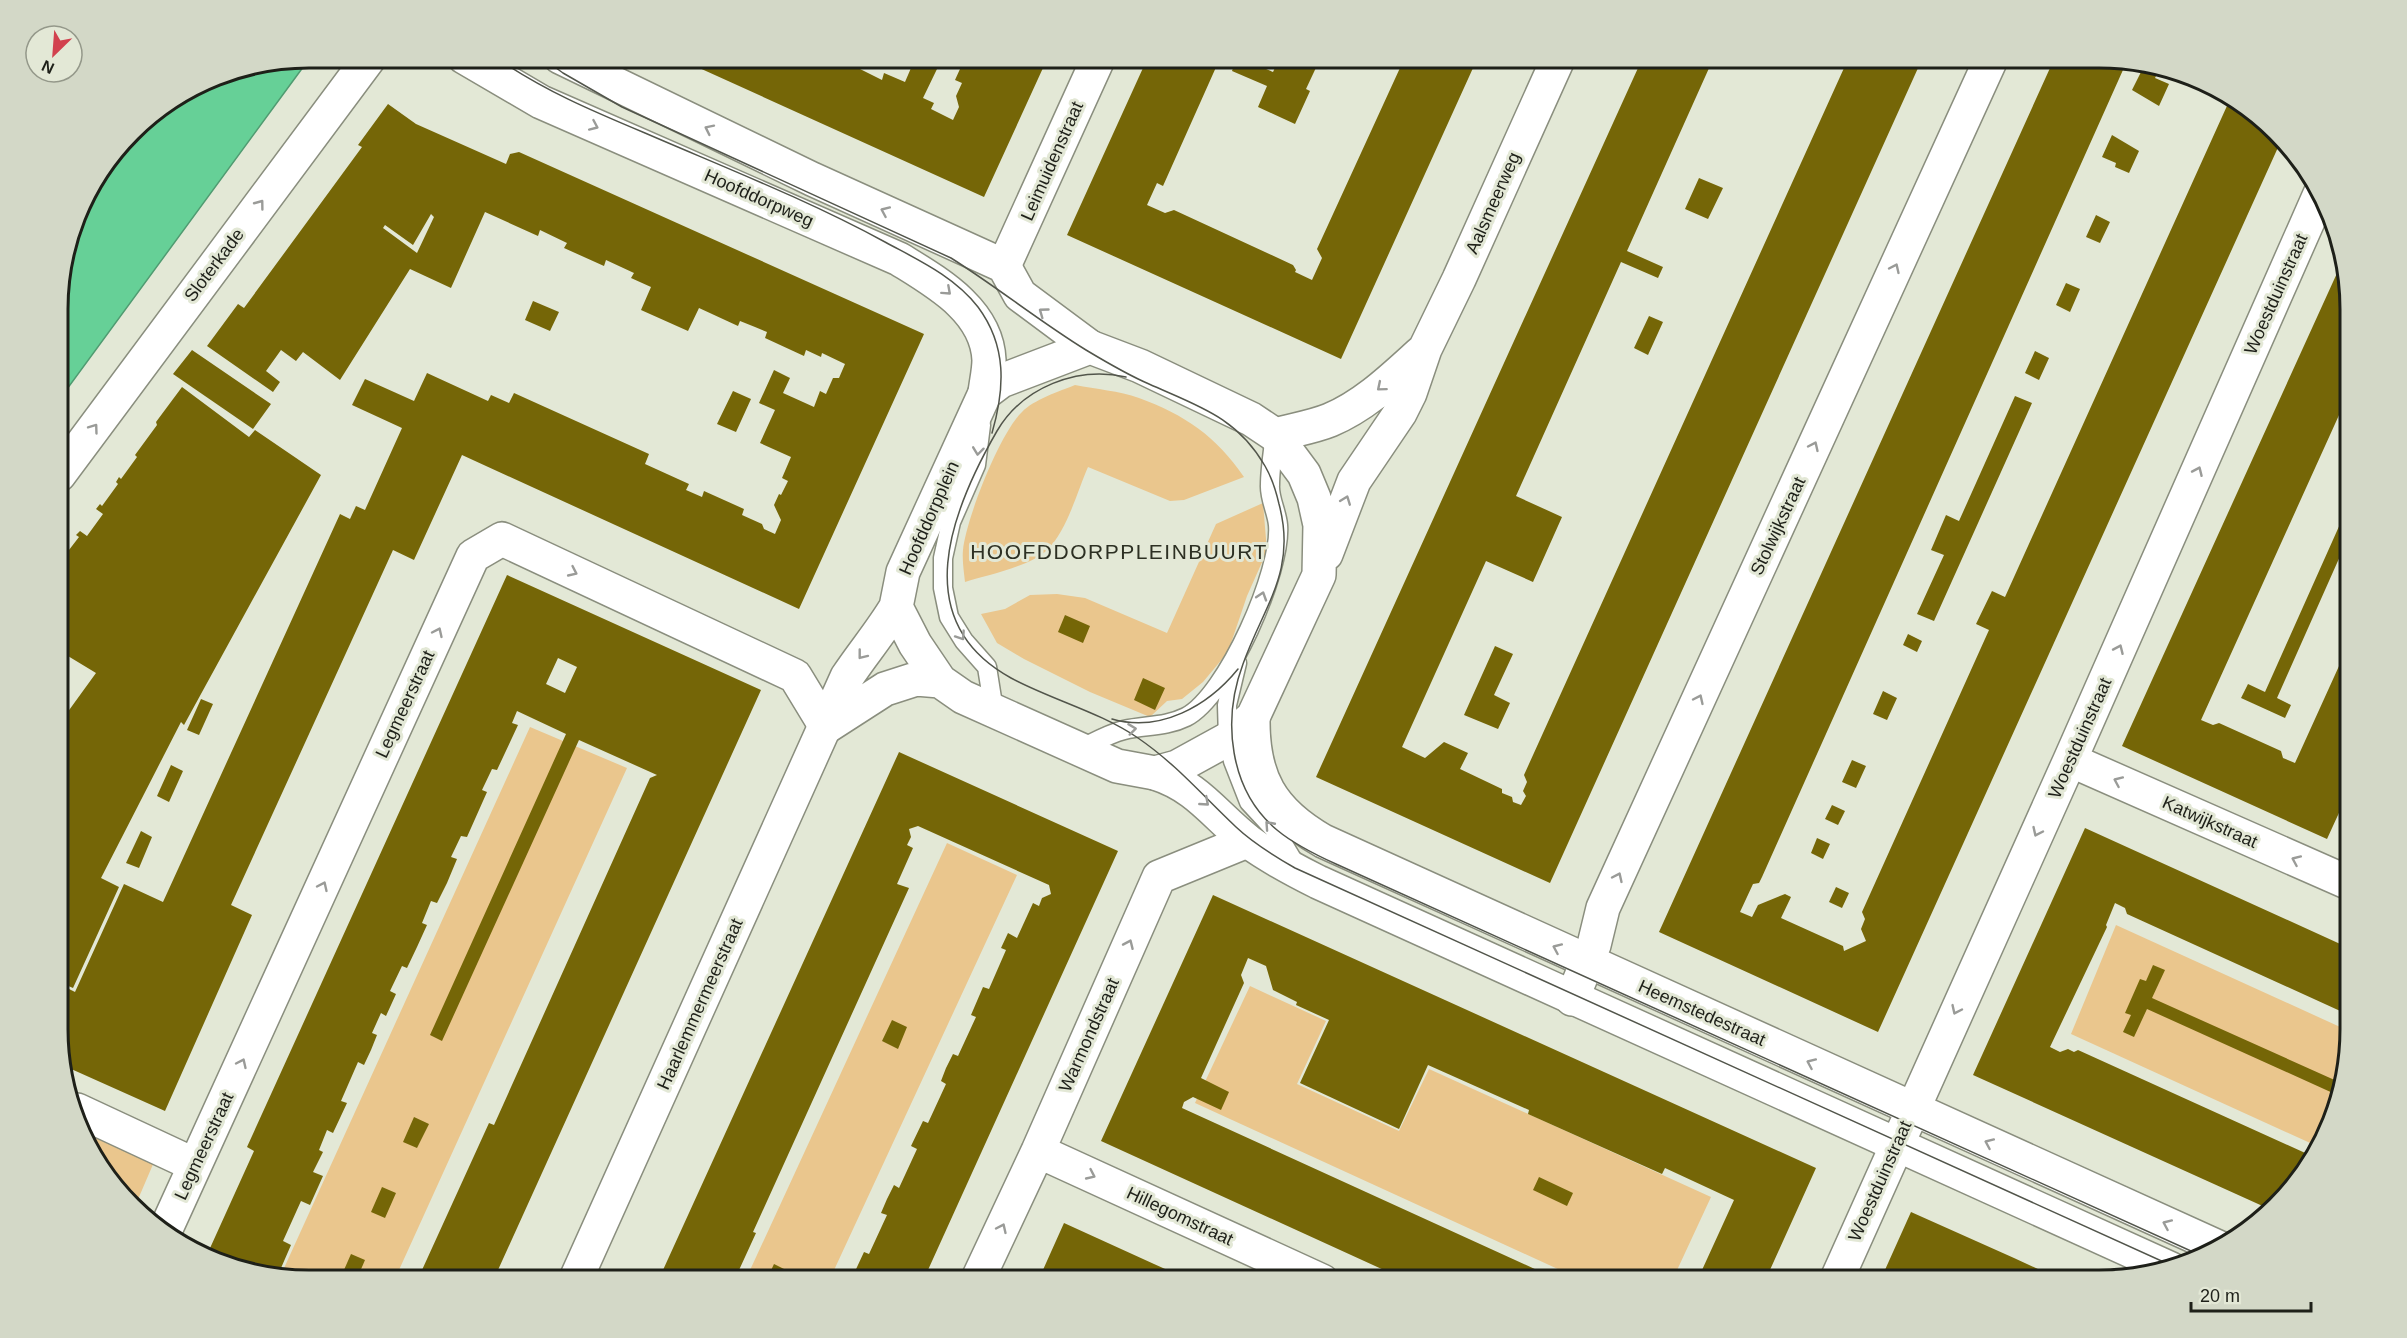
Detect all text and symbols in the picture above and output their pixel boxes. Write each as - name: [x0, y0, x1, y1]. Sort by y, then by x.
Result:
- north arrow: [24, 24, 84, 84]
- text: N: [39, 57, 57, 77]
- street label: Leimuidenstraat: [1017, 98, 1087, 224]
- one-way arrow: [588, 118, 599, 130]
- one-way arrow: [704, 125, 715, 136]
- street label: Aalsmeerweg: [1462, 149, 1524, 257]
- street label: Hoofddorpweg: [701, 165, 817, 231]
- one-way arrow: [253, 199, 264, 210]
- one-way arrow: [881, 206, 892, 218]
- street label: Sloterkade: [180, 225, 248, 305]
- street label: Woestduinstraat: [2240, 231, 2312, 357]
- one-way arrow: [1888, 264, 1900, 275]
- one-way arrow: [941, 284, 951, 295]
- one-way arrow: [1039, 309, 1050, 320]
- one-way arrow: [1377, 380, 1388, 391]
- one-way arrow: [87, 423, 98, 434]
- one-way arrow: [1807, 441, 1819, 452]
- one-way arrow: [972, 447, 984, 456]
- street label: Hoofddorpplein: [895, 458, 963, 578]
- one-way arrow: [2191, 466, 2203, 477]
- street label: Stolwijkstraat: [1747, 474, 1809, 578]
- one-way arrow: [1338, 495, 1351, 506]
- district label: HOOFDDORPPLEINBUURT: [970, 540, 1268, 563]
- one-way arrow: [566, 564, 577, 576]
- one-way arrow: [1255, 591, 1268, 602]
- one-way arrow: [431, 627, 443, 638]
- one-way arrow: [954, 629, 965, 640]
- one-way arrow: [2112, 644, 2124, 655]
- street label: Legmeerstraat: [371, 647, 439, 761]
- one-way arrow: [859, 648, 870, 659]
- street label: Woestduinstraat: [2044, 675, 2116, 801]
- one-way arrow: [1691, 695, 1703, 706]
- one-way arrow: [1128, 724, 1137, 736]
- one-way arrow: [2113, 776, 2124, 788]
- street label: Katwijkstraat: [2159, 792, 2261, 852]
- one-way arrow: [1198, 795, 1209, 806]
- one-way arrow: [1265, 821, 1276, 832]
- one-way arrow: [2033, 826, 2045, 837]
- one-way arrow: [2291, 855, 2302, 867]
- one-way arrow: [1610, 872, 1622, 883]
- one-way arrow: [315, 881, 327, 892]
- street label: Haarlemmermeerstraat: [653, 915, 747, 1093]
- one-way arrow: [1122, 939, 1134, 950]
- one-way arrow: [1553, 943, 1564, 955]
- street label: Warmondstraat: [1055, 975, 1123, 1095]
- street label: Heemstedestraat: [1635, 976, 1769, 1050]
- one-way arrow: [1952, 1003, 1964, 1014]
- one-way arrow: [234, 1058, 246, 1069]
- one-way arrow: [1807, 1058, 1818, 1070]
- street label: Legmeerstraat: [170, 1089, 238, 1203]
- street label: Woestduinstraat: [1844, 1118, 1916, 1244]
- one-way arrow: [1985, 1139, 1996, 1151]
- one-way arrow: [1084, 1168, 1095, 1180]
- street label: Hillegomstraat: [1124, 1183, 1236, 1249]
- one-way arrow: [2162, 1219, 2173, 1231]
- one-way arrow: [994, 1223, 1006, 1234]
- scale bar: [2191, 1275, 2311, 1313]
- text: 20 m: [2200, 1286, 2240, 1306]

